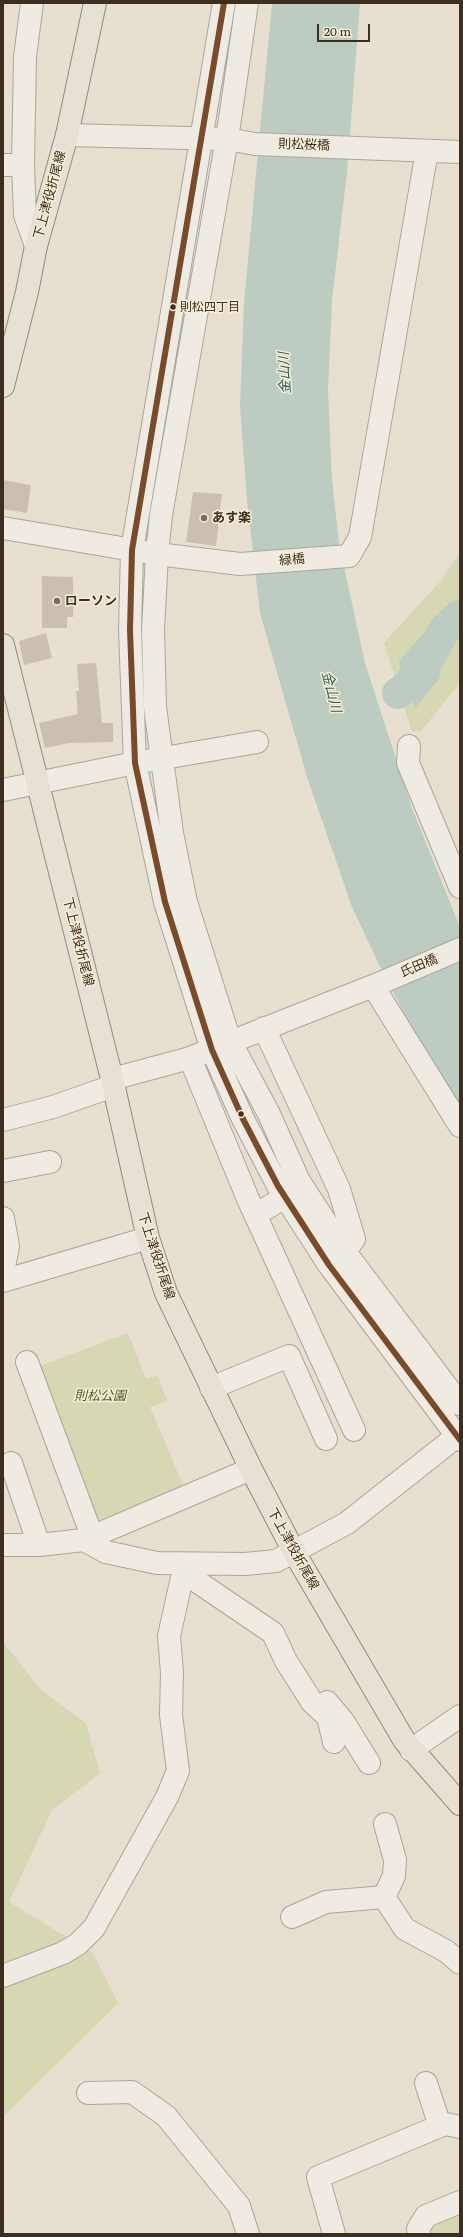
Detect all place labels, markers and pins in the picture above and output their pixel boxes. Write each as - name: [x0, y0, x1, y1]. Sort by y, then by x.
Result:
- place label: 則松四丁目: [180, 300, 240, 314]
- marker: 則松四丁目: [168, 302, 178, 312]
- place label: あす楽: [212, 510, 251, 526]
- marker: あす楽: [199, 513, 209, 523]
- place label: ローソン: [65, 593, 117, 609]
- marker: ローソン: [52, 596, 62, 606]
- unlabelled marker: [236, 1109, 246, 1119]

